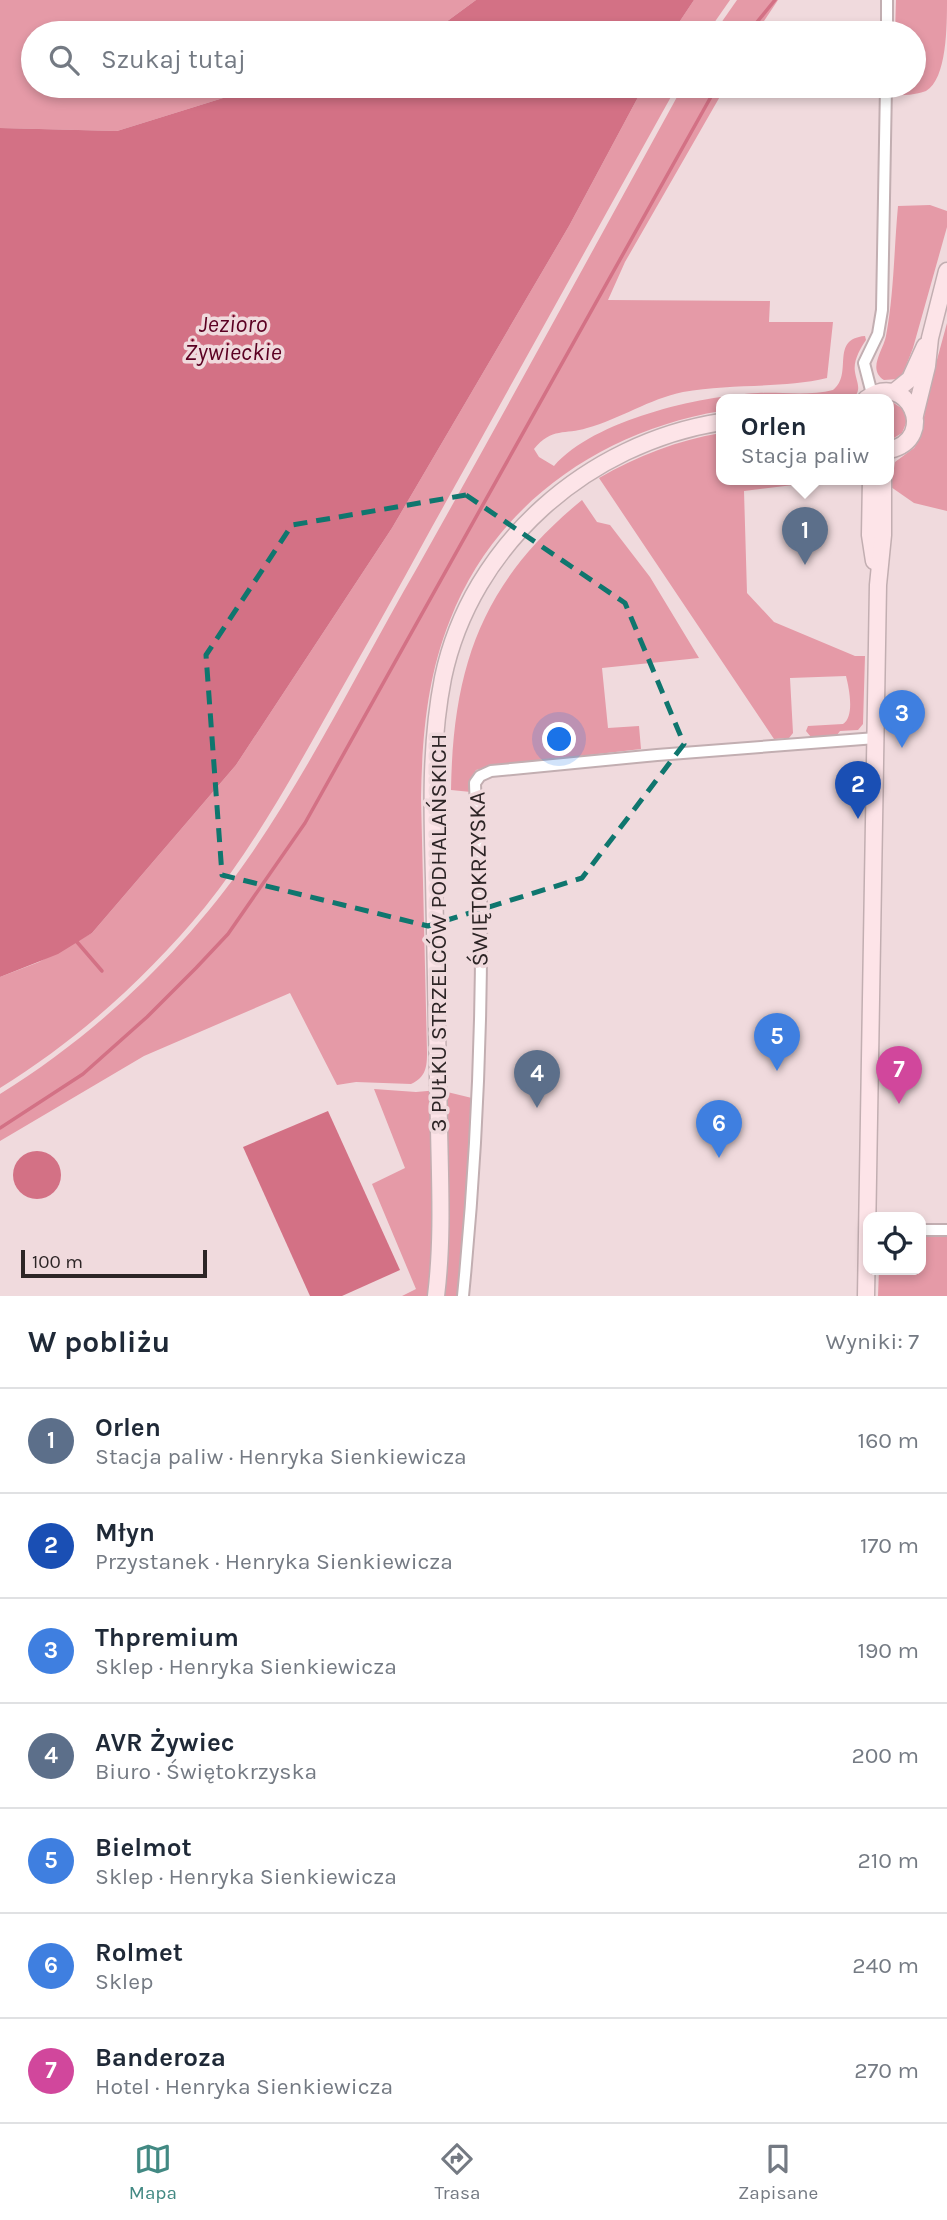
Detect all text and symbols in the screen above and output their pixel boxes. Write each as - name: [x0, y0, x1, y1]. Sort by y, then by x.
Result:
- search box: [21, 21, 926, 98]
- icon: search: [45, 41, 83, 79]
- text: Szukaj tutaj: [101, 44, 246, 75]
- water label: Jezioro Żywieckie: [184, 310, 282, 366]
- popup: [716, 394, 894, 485]
- text: Orlen: [741, 411, 807, 442]
- text: Stacja paliw: [741, 442, 869, 469]
- pin: 1: [782, 507, 828, 565]
- pin: 3: [879, 690, 925, 748]
- your location: [542, 722, 576, 756]
- street label: 3 PUŁKU STRZELCÓW PODHALAŃSKICH: [425, 734, 452, 1132]
- pin: 2: [835, 761, 881, 819]
- street label: ŚWIĘTOKRZYSKA: [463, 791, 494, 967]
- pin: 5: [754, 1013, 800, 1071]
- pin: 7: [876, 1046, 922, 1104]
- pin: 4: [514, 1050, 560, 1108]
- pin: 6: [696, 1100, 742, 1158]
- map controls: [863, 1212, 926, 1275]
- button: locate: [863, 1212, 926, 1275]
- scale bar: [21, 1247, 206, 1279]
- text: 100 m: [32, 1251, 83, 1273]
- text: W pobliżu: [28, 1324, 170, 1360]
- text: Wyniki: 7: [826, 1328, 919, 1355]
- text: Orlen: [95, 1412, 161, 1443]
- text: 1: [47, 1427, 55, 1454]
- text: 160 m: [858, 1427, 919, 1454]
- text: Stacja paliw · Henryka Sienkiewicza: [95, 1443, 467, 1470]
- text: Młyn: [95, 1517, 155, 1548]
- text: 2: [44, 1532, 58, 1559]
- text: 170 m: [860, 1532, 919, 1559]
- text: Przystanek · Henryka Sienkiewicza: [95, 1548, 453, 1575]
- text: Thpremium: [95, 1622, 239, 1653]
- text: 3: [44, 1637, 58, 1664]
- text: 190 m: [857, 1637, 919, 1664]
- text: Sklep · Henryka Sienkiewicza: [95, 1653, 397, 1680]
- text: AVR Żywiec: [95, 1727, 235, 1758]
- text: 4: [44, 1742, 58, 1769]
- text: 200 m: [851, 1742, 919, 1769]
- text: Biuro · Świętokrzyska: [95, 1758, 317, 1785]
- text: Bielmot: [95, 1832, 192, 1863]
- text: 5: [44, 1847, 58, 1874]
- text: 210 m: [857, 1847, 919, 1874]
- text: Sklep · Henryka Sienkiewicza: [95, 1863, 397, 1890]
- text: Rolmet: [95, 1937, 183, 1968]
- text: 6: [44, 1952, 58, 1979]
- text: 240 m: [852, 1952, 919, 1979]
- text: Sklep: [95, 1968, 154, 1995]
- text: Banderoza: [95, 2042, 226, 2073]
- text: 7: [45, 2057, 57, 2084]
- text: 270 m: [854, 2057, 919, 2084]
- text: Hotel · Henryka Sienkiewicza: [95, 2073, 393, 2100]
- tab: Mapa: [129, 2140, 177, 2204]
- tab: Trasa: [435, 2140, 480, 2204]
- tab: Zapisane: [738, 2140, 818, 2204]

